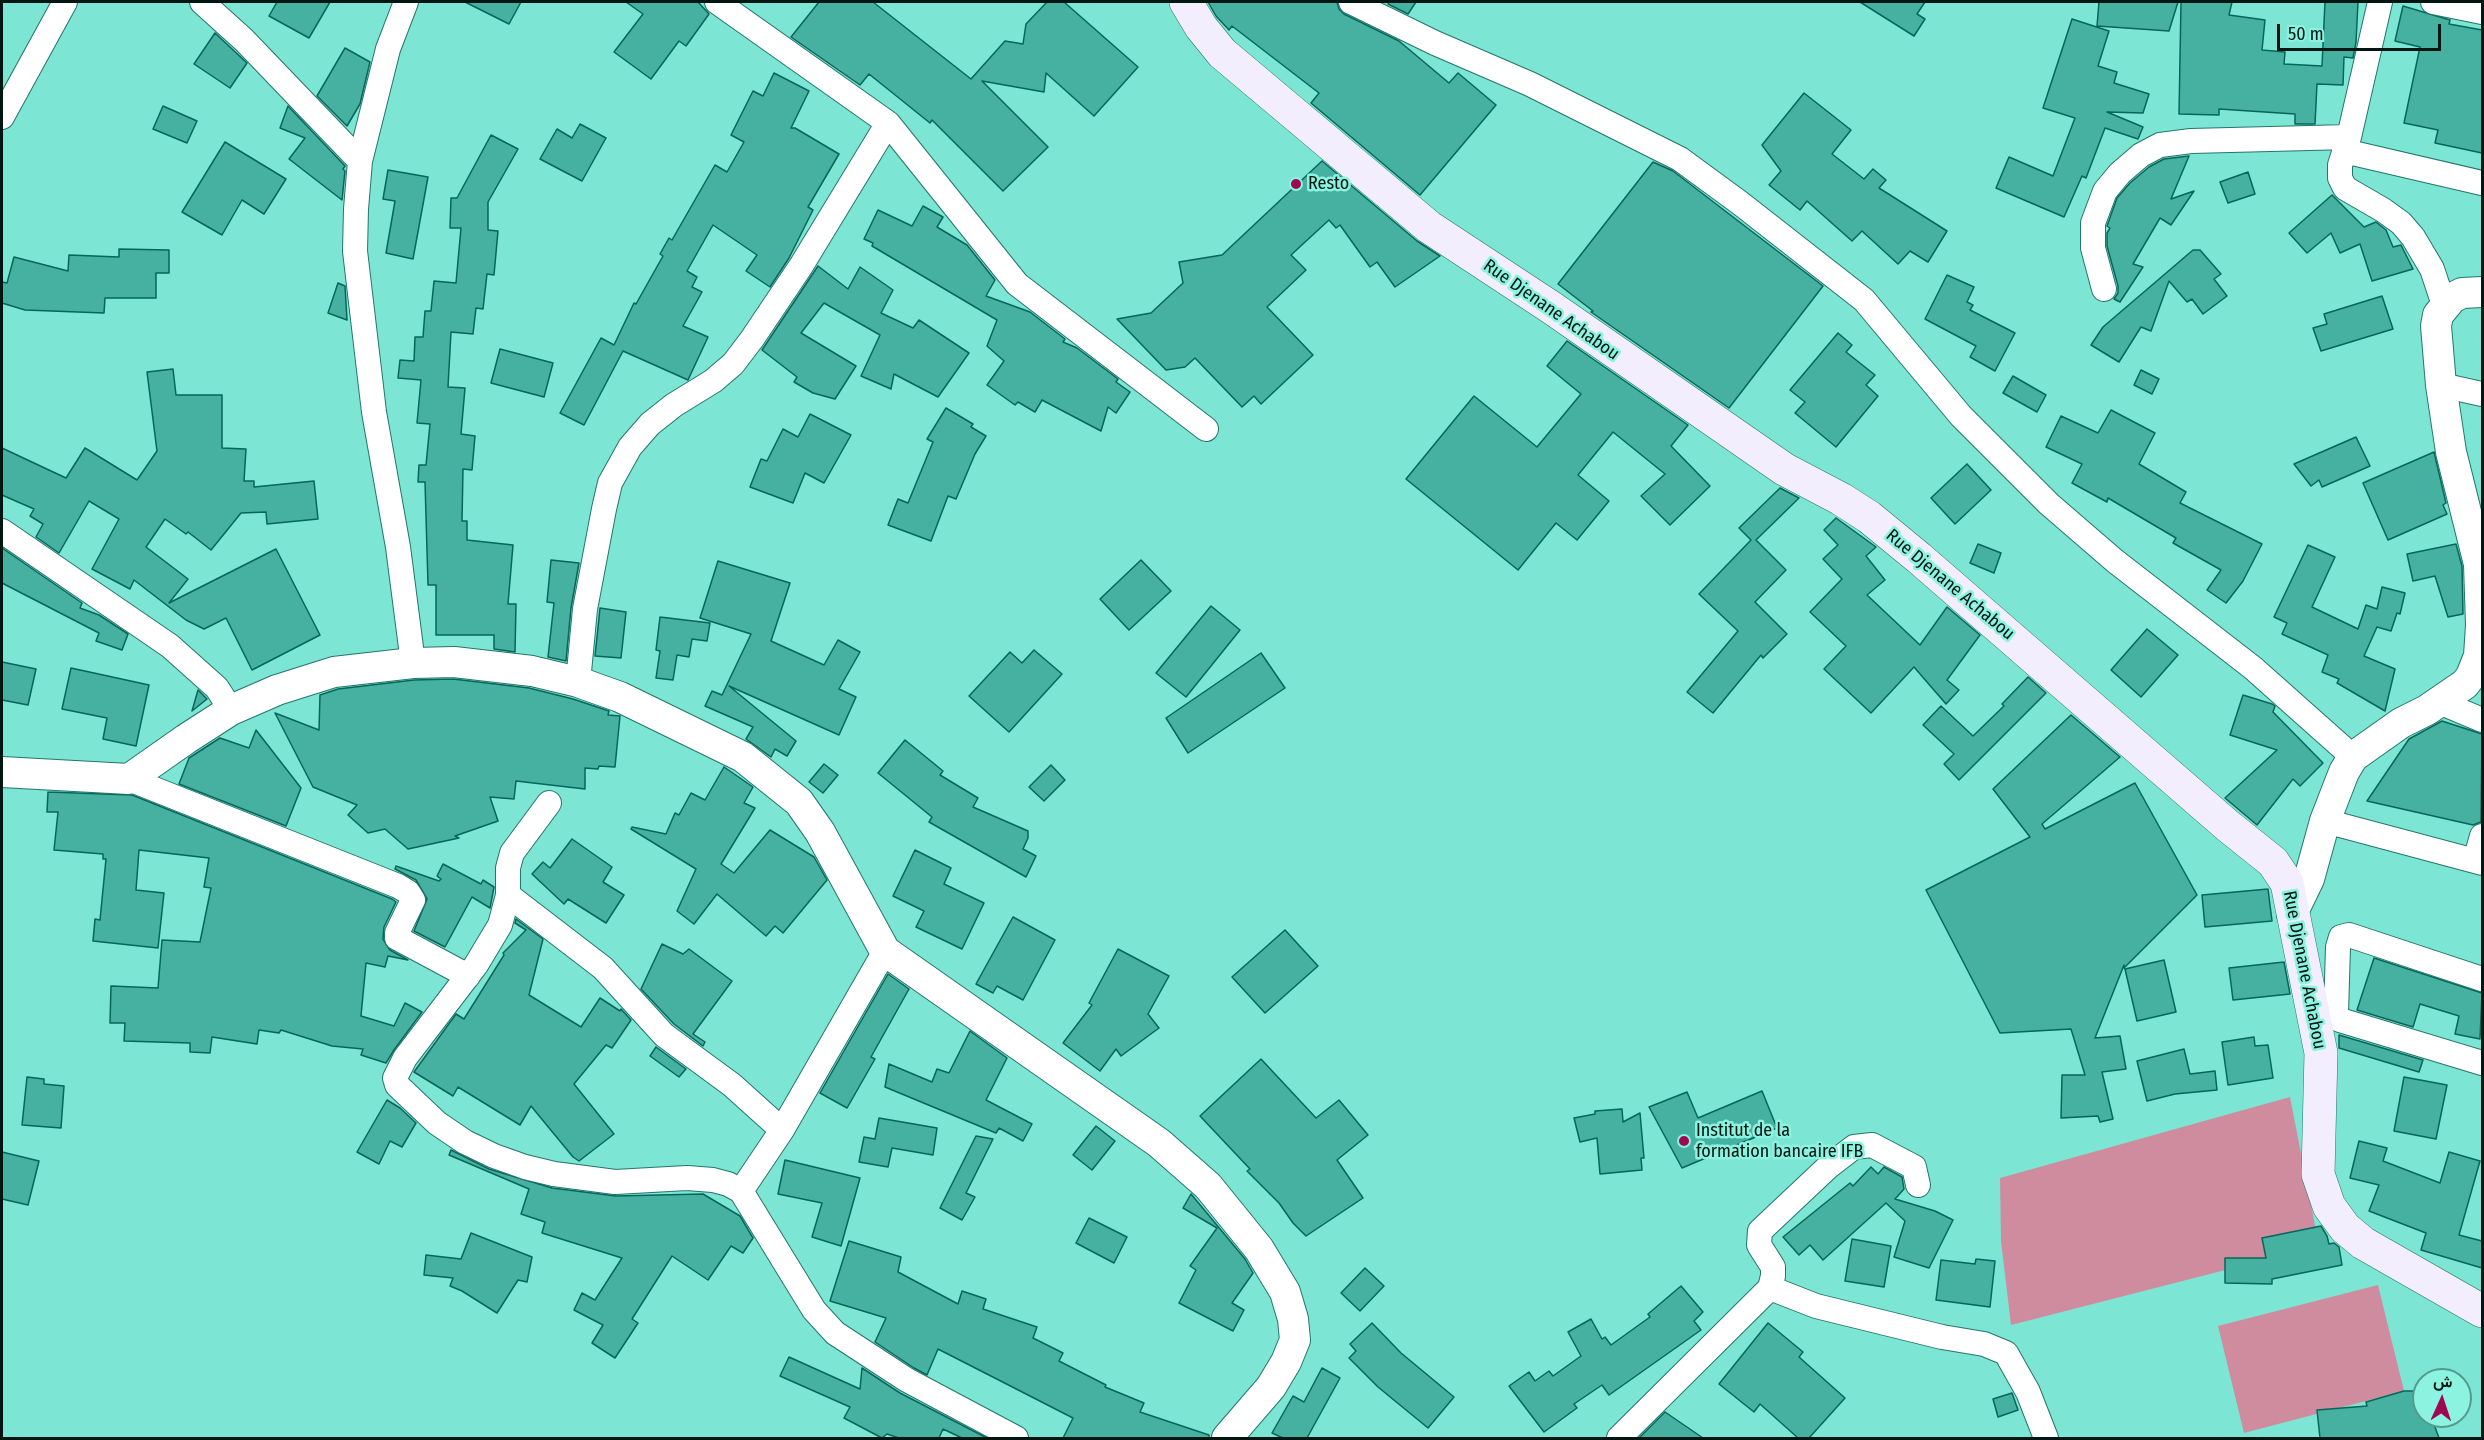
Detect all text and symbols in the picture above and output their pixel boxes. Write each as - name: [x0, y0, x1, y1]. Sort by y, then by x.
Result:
- scale bar: [2280, 12, 2444, 50]
- text: 50 m: [2288, 23, 2324, 45]
- place label: Resto: [1308, 173, 1349, 195]
- marker: Resto: [1289, 177, 1303, 191]
- street label: Rue Djenane Achabou: [1479, 255, 1623, 365]
- street label: Rue Djenane Achabou: [1881, 525, 2019, 645]
- street label: Rue Djenane Achabou: [2278, 889, 2330, 1051]
- place label: Institut de la formation bancaire IFB: [1696, 1120, 1863, 1162]
- marker: Institut de la formation bancaire IFB: [1677, 1134, 1691, 1148]
- north arrow: [2412, 1368, 2472, 1428]
- text: ش: [2433, 1372, 2453, 1392]

